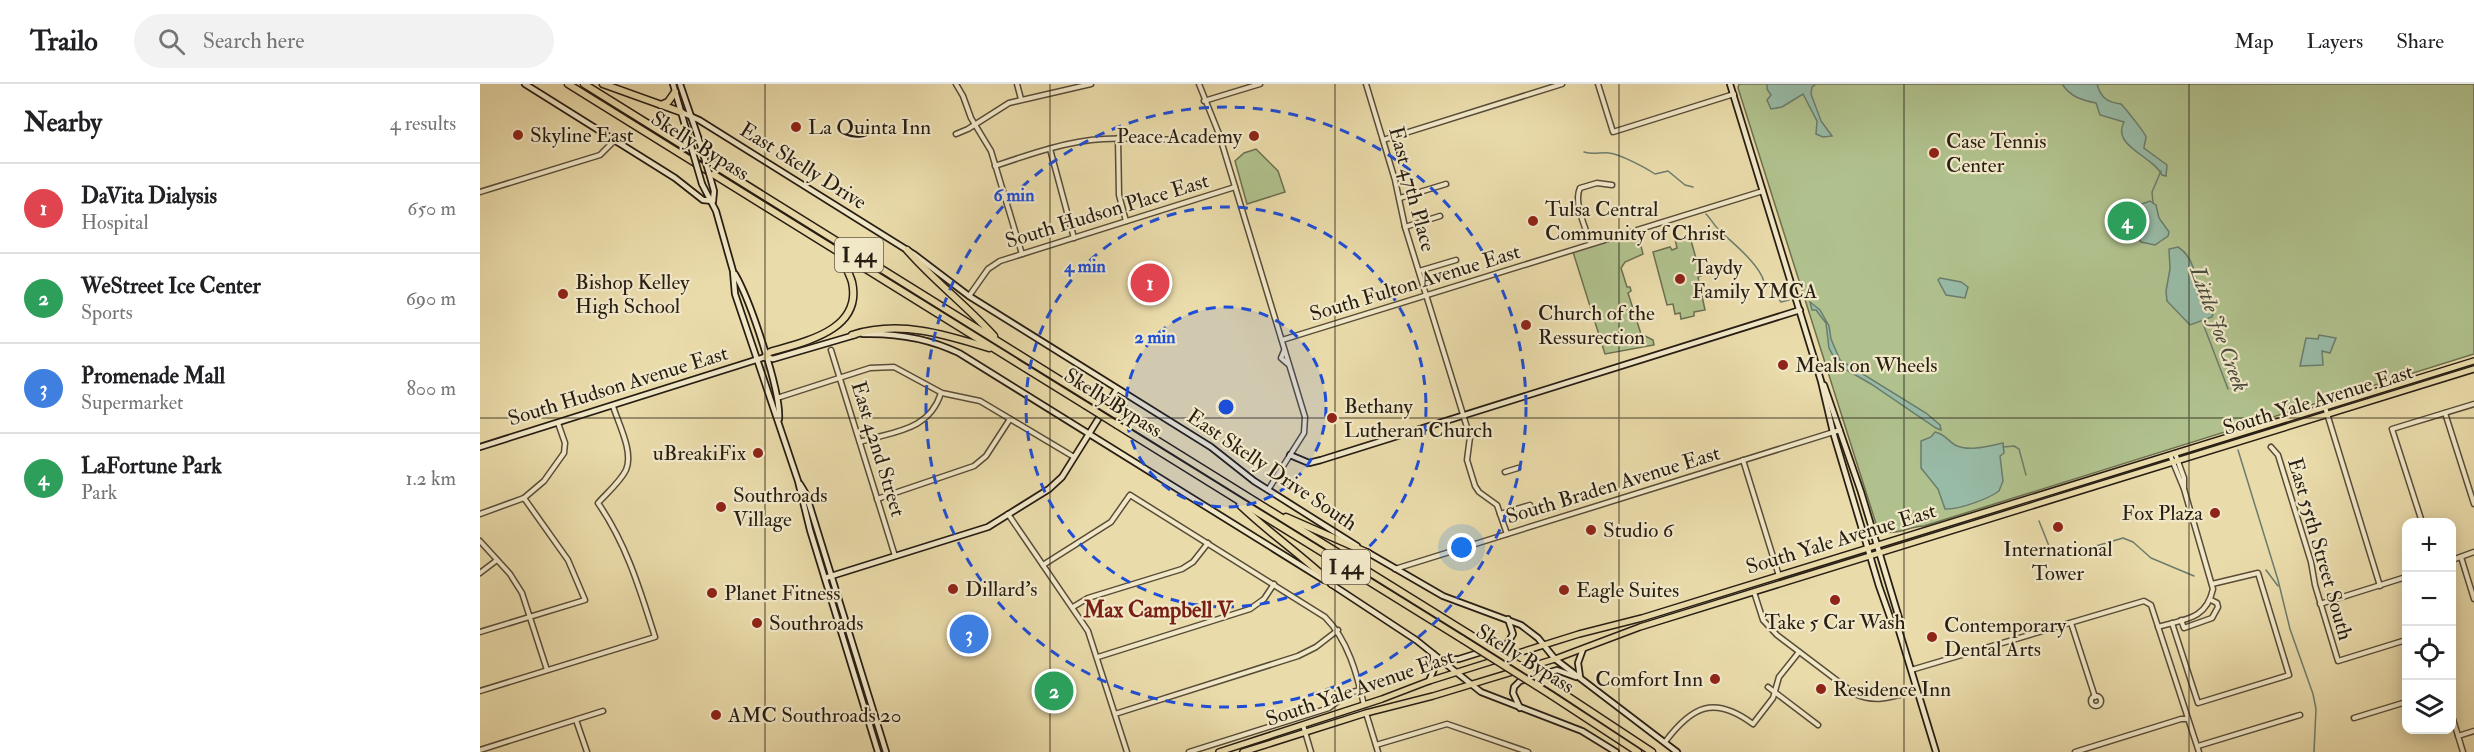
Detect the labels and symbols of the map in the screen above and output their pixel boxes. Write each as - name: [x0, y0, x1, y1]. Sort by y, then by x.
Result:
- street label: Skelly Bypass: [646, 105, 754, 187]
- place label: La Quinta Inn: [808, 114, 931, 141]
- street label: East Skelly Drive: [734, 116, 872, 216]
- marker: La Quinta Inn: [789, 120, 803, 134]
- place label: Skyline East: [530, 122, 634, 149]
- place label: Peace Academy: [1116, 123, 1243, 150]
- street label: East 47th Place: [1382, 123, 1442, 255]
- marker: Skyline East: [511, 128, 525, 142]
- place label: Case Tennis Center: [1946, 128, 2046, 179]
- marker: Peace Academy: [1247, 129, 1261, 143]
- marker: Case Tennis Center: [1927, 146, 1941, 160]
- street label: South Hudson Place East: [1002, 167, 1212, 255]
- text: 6 min: [994, 184, 1035, 207]
- place label: Tulsa Central Community of Christ: [1545, 196, 1726, 247]
- pin: 4: [2108, 198, 2146, 244]
- marker: Tulsa Central Community of Christ: [1526, 214, 1540, 228]
- road number: I 44: [835, 238, 883, 272]
- street label: South Fulton Avenue East: [1306, 238, 1524, 328]
- place label: Taydy Family YMCA: [1692, 254, 1817, 305]
- text: 4 min: [1063, 255, 1106, 278]
- pin: 1: [1130, 260, 1170, 306]
- water label: Little Joe Creek: [2183, 261, 2255, 396]
- place label: Bishop Kelley High School: [575, 269, 690, 320]
- marker: Taydy Family YMCA: [1673, 272, 1687, 286]
- marker: Bishop Kelley High School: [556, 287, 570, 301]
- place label: Church of the Ressurection: [1538, 300, 1655, 351]
- marker: Church of the Ressurection: [1519, 318, 1533, 332]
- text: 2 min: [1135, 326, 1176, 349]
- street label: South Hudson Avenue East: [505, 340, 731, 432]
- place label: Meals on Wheels: [1795, 352, 1937, 379]
- marker: Meals on Wheels: [1776, 358, 1790, 372]
- street label: South Yale Avenue East: [2220, 358, 2417, 442]
- street label: Skelly Bypass: [1059, 362, 1167, 444]
- street label: East 42nd Street: [845, 378, 911, 520]
- place label: Bethany Lutheran Church: [1344, 393, 1493, 444]
- centre of rings: [1216, 397, 1236, 417]
- street label: East Skelly Drive South: [1182, 403, 1362, 537]
- marker: Bethany Lutheran Church: [1325, 411, 1339, 425]
- place label: uBreakiFix: [653, 440, 747, 467]
- street label: South Braden Avenue East: [1503, 440, 1723, 530]
- marker: uBreakiFix: [751, 446, 765, 460]
- street label: East 55th Street South: [2281, 455, 2359, 643]
- place label: Southroads Village: [733, 482, 827, 533]
- street label: South Yale Avenue East: [1743, 497, 1940, 581]
- marker: Southroads Village: [714, 500, 728, 514]
- place label: Fox Plaza: [2122, 500, 2203, 527]
- marker: Fox Plaza: [2208, 506, 2222, 520]
- place label: Studio 6: [1603, 517, 1675, 544]
- marker: International Tower: [2051, 520, 2065, 534]
- marker: Studio 6: [1584, 523, 1598, 537]
- your location: [1447, 533, 1476, 562]
- place label: International Tower: [2003, 536, 2113, 587]
- road number: I 44: [1322, 550, 1370, 584]
- place label: Dillard's: [965, 576, 1037, 603]
- place label: Eagle Suites: [1576, 577, 1679, 604]
- place label: Planet Fitness: [724, 580, 840, 607]
- marker: Dillard's: [946, 582, 960, 596]
- marker: Eagle Suites: [1557, 583, 1571, 597]
- marker: Planet Fitness: [705, 586, 719, 600]
- marker: Take 5 Car Wash: [1828, 593, 1842, 607]
- district label: Max Campbell V: [1082, 596, 1234, 625]
- place label: Take 5 Car Wash: [1765, 609, 1905, 636]
- place label: Southroads: [769, 610, 863, 637]
- pin: 3: [950, 612, 988, 656]
- place label: Contemporary Dental Arts: [1944, 612, 2067, 663]
- marker: Southroads: [750, 616, 764, 630]
- street label: Skelly Bypass: [1471, 618, 1579, 700]
- marker: Contemporary Dental Arts: [1925, 630, 1939, 644]
- street label: South Yale Avenue East: [1262, 643, 1458, 733]
- place label: Comfort Inn: [1595, 666, 1703, 693]
- pin: 2: [1034, 668, 1074, 714]
- marker: Comfort Inn: [1708, 672, 1722, 686]
- place label: Residence Inn: [1833, 676, 1951, 703]
- marker: Residence Inn: [1814, 682, 1828, 696]
- place label: AMC Southroads 20: [727, 702, 902, 729]
- marker: AMC Southroads 20: [709, 708, 723, 722]

